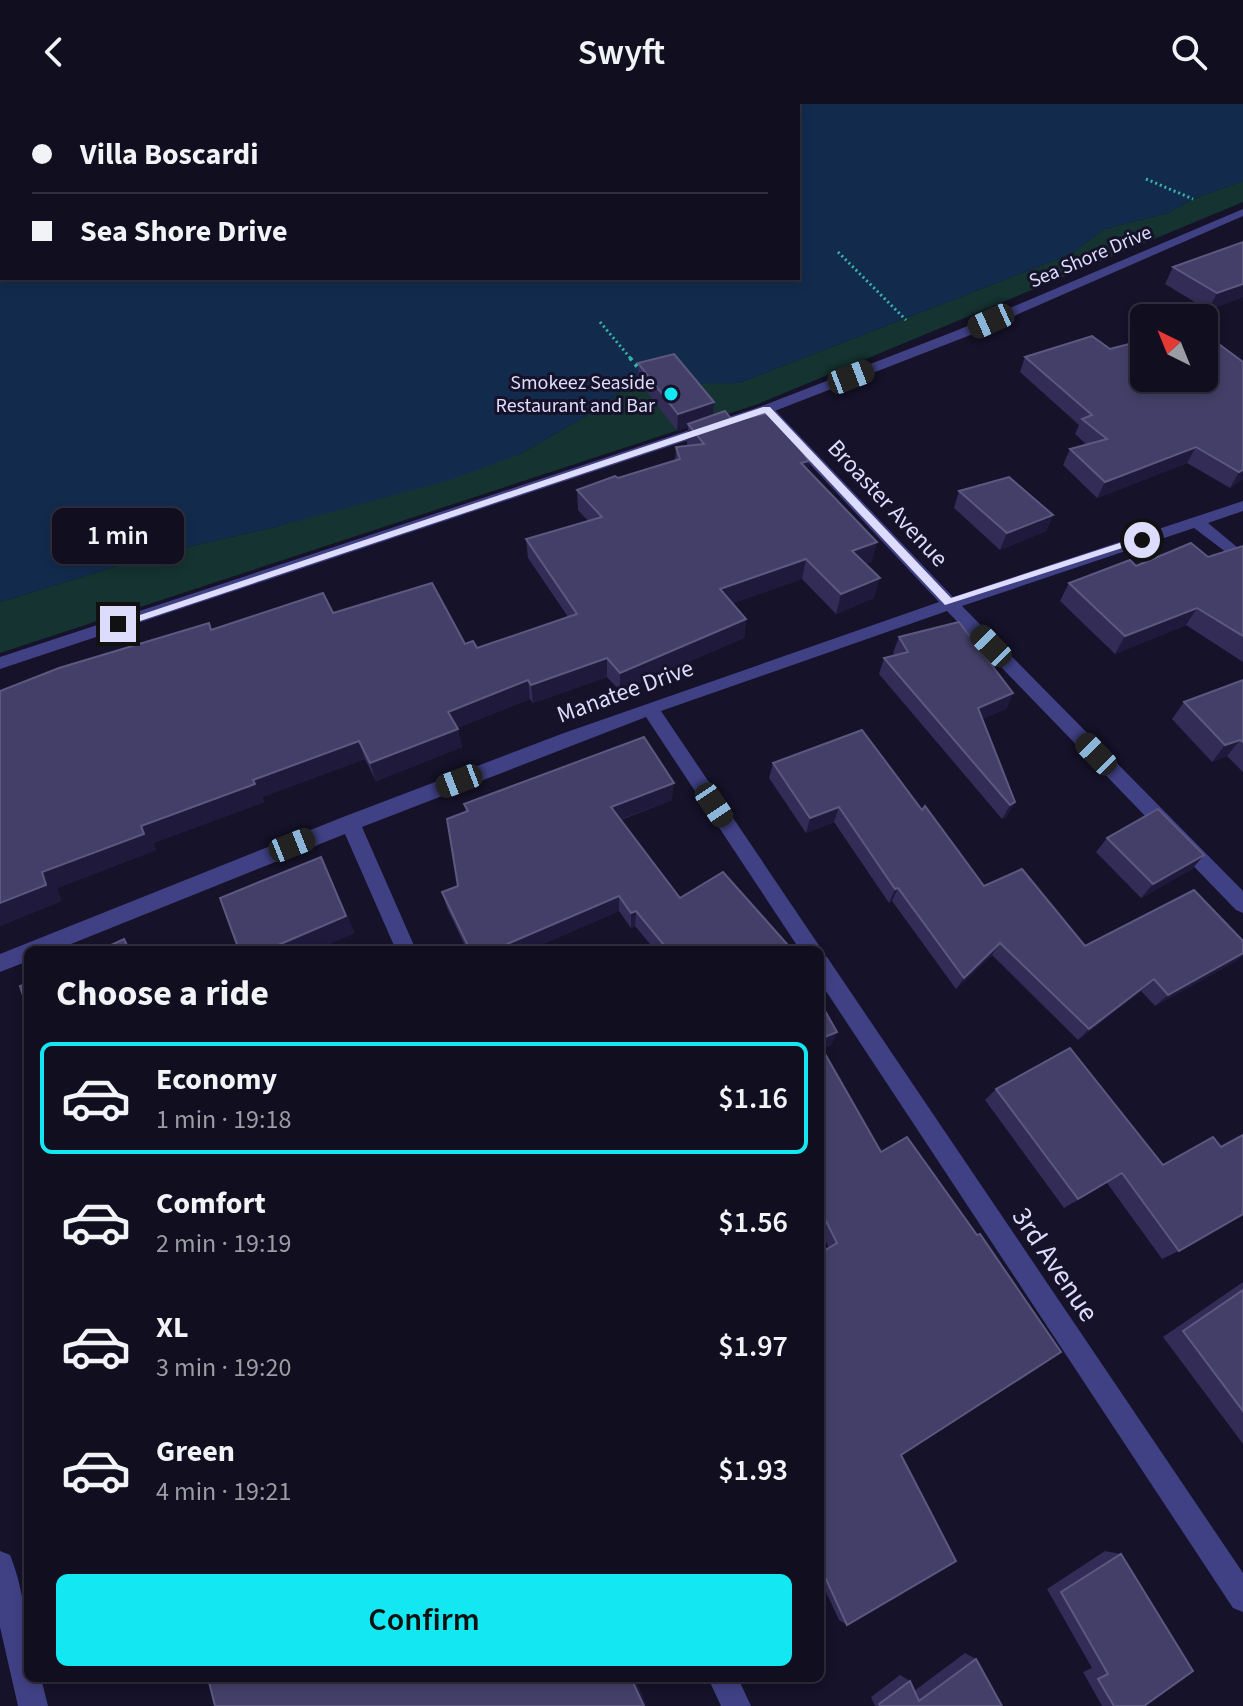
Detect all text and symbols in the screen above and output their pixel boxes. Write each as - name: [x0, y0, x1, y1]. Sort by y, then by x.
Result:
- text: Swyft: [578, 27, 665, 78]
- icon: back: [32, 30, 76, 74]
- icon: search: [1167, 30, 1211, 74]
- text: Villa Boscardi: [80, 133, 259, 176]
- text: Sea Shore Drive: [80, 210, 288, 253]
- street label: Sea Shore Drive: [1025, 218, 1156, 295]
- car: [964, 300, 1018, 342]
- north arrow: [1130, 304, 1218, 392]
- map controls: [1130, 304, 1218, 392]
- car: [824, 357, 878, 397]
- place label: Smokeez Seaside Restaurant and Bar: [495, 369, 655, 420]
- marker: Smokeez Seaside Restaurant and Bar: [662, 385, 680, 403]
- street label: Broaster Avenue: [819, 432, 956, 575]
- callout: 1 min: [52, 508, 184, 564]
- text: 1 min: [87, 517, 149, 554]
- route start: [1124, 522, 1160, 558]
- route end: [100, 606, 136, 642]
- car: [966, 620, 1016, 672]
- street label: Manatee Drive: [552, 651, 698, 732]
- car: [1071, 728, 1121, 780]
- car: [432, 761, 486, 801]
- car: [691, 778, 737, 832]
- car: [265, 825, 319, 865]
- text: Choose a ride: [56, 968, 269, 1019]
- text: Economy: [156, 1058, 277, 1101]
- icon: car: [60, 1062, 132, 1134]
- text: $1.16: [718, 1077, 788, 1120]
- text: 1 min · 19:18: [156, 1101, 291, 1138]
- text: Comfort: [156, 1182, 266, 1225]
- icon: car: [60, 1186, 132, 1258]
- street label: 3rd Avenue: [1002, 1199, 1108, 1330]
- text: $1.56: [718, 1201, 788, 1244]
- text: 2 min · 19:19: [156, 1225, 291, 1262]
- text: XL: [156, 1306, 189, 1349]
- icon: car: [60, 1310, 132, 1382]
- text: $1.97: [718, 1325, 788, 1368]
- text: 3 min · 19:20: [156, 1349, 291, 1386]
- text: Green: [156, 1430, 235, 1473]
- icon: car: [60, 1434, 132, 1506]
- text: $1.93: [718, 1449, 788, 1492]
- text: 4 min · 19:21: [156, 1473, 291, 1510]
- button: Confirm: [56, 1574, 792, 1666]

